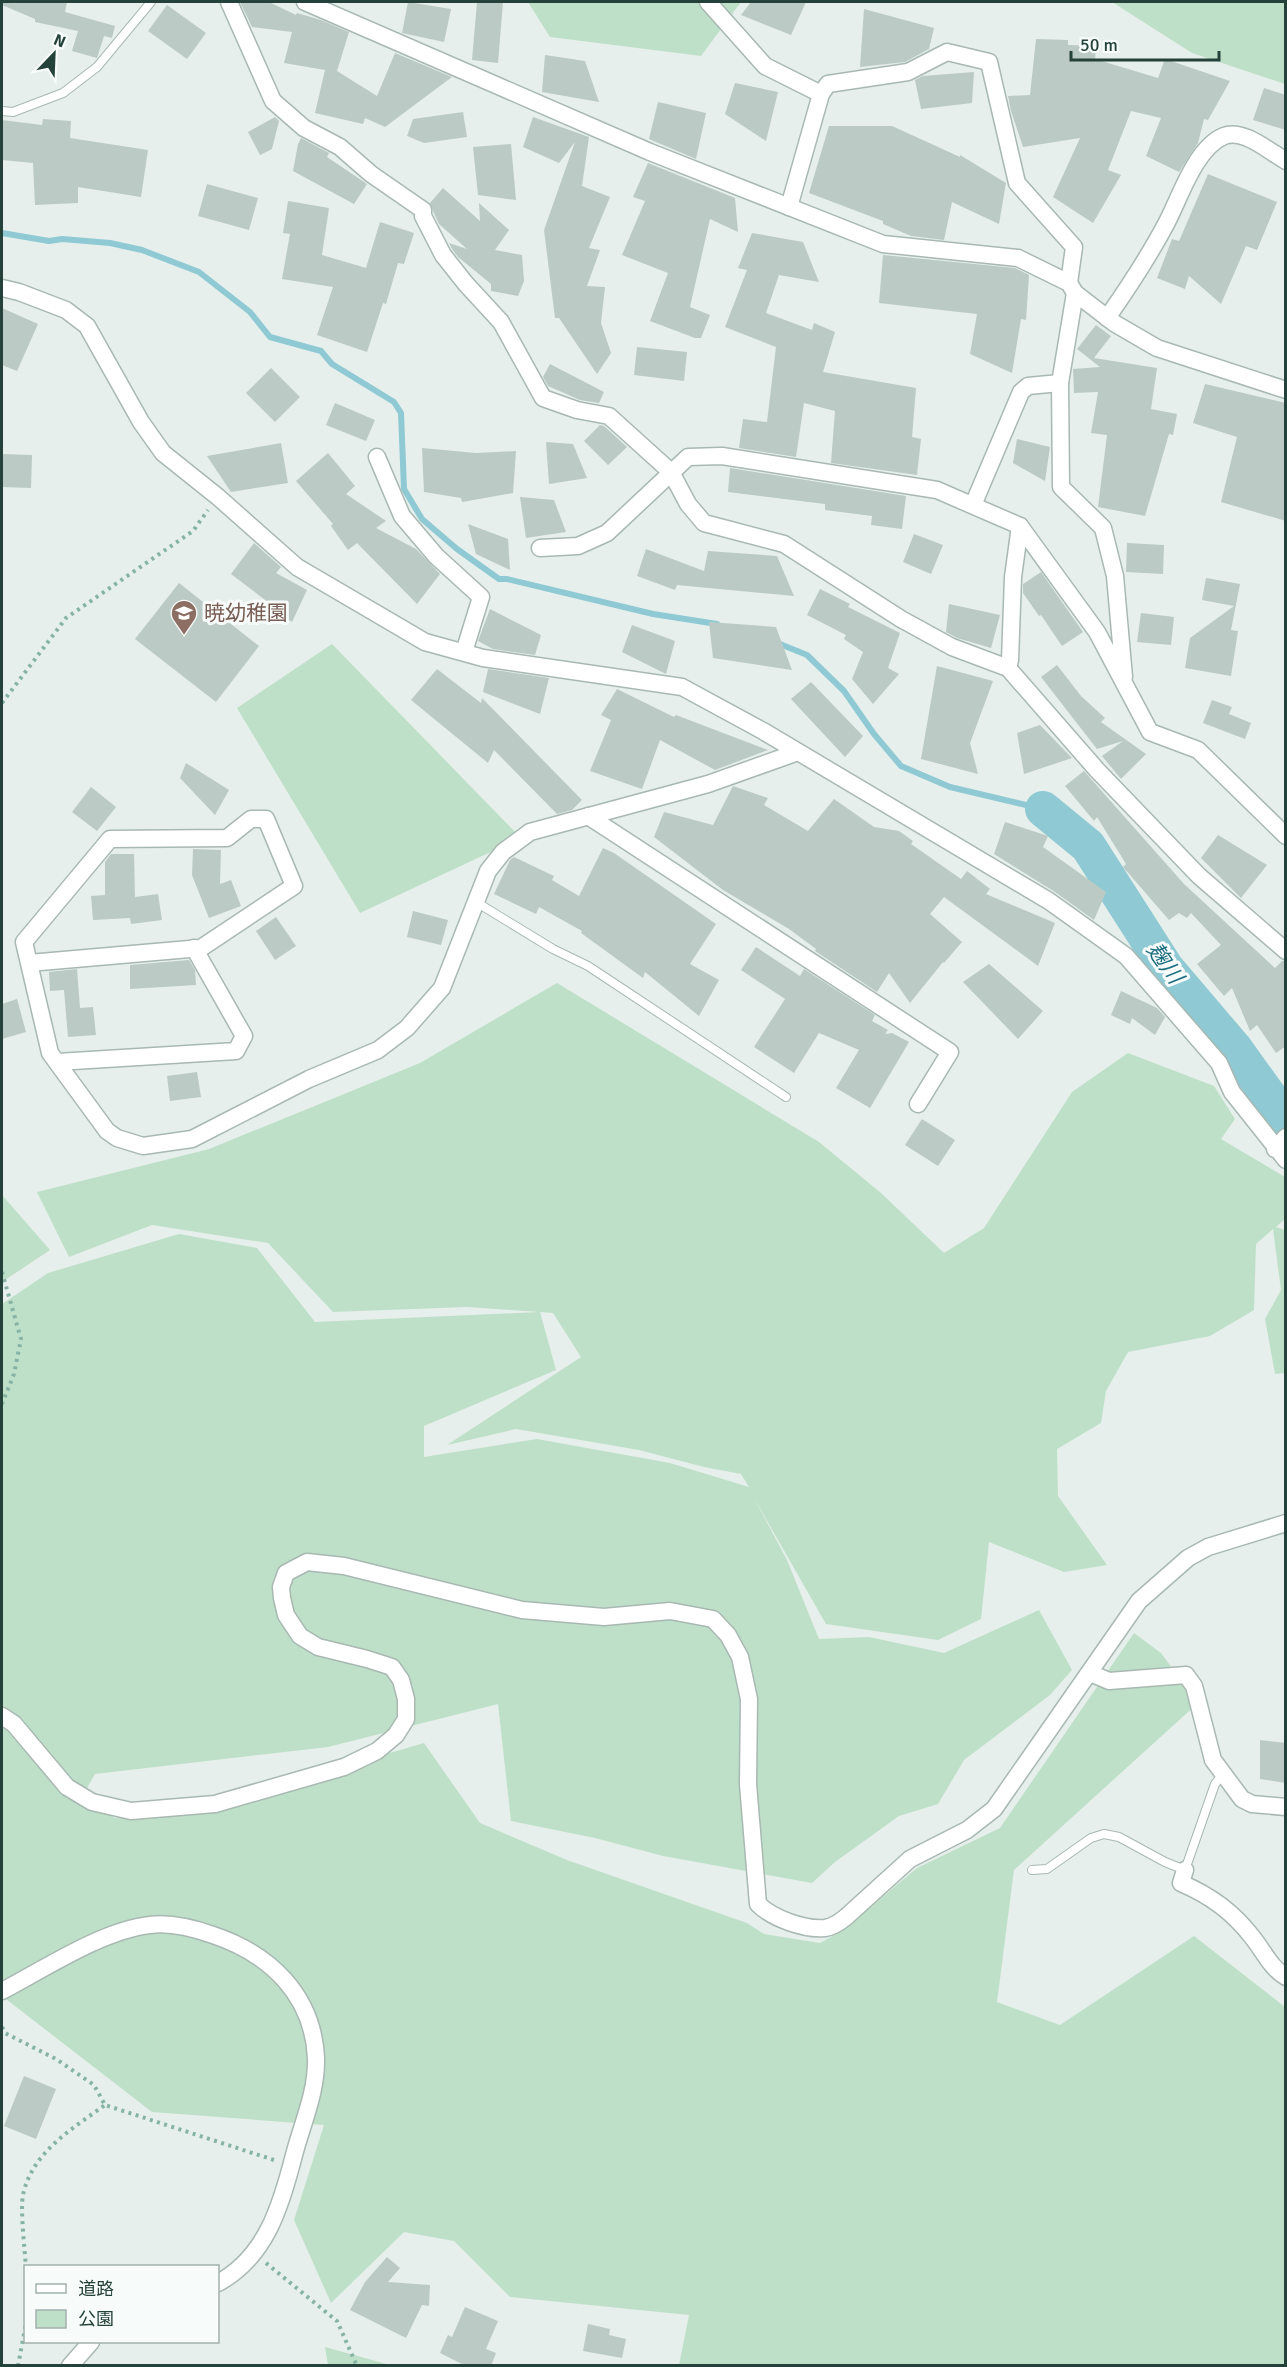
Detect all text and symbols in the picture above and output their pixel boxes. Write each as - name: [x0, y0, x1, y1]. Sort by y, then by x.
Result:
- north arrow: [24, 24, 84, 84]
- scale bar: [1071, 24, 1220, 62]
- text: N: [50, 30, 69, 52]
- text: 50 m: [1080, 34, 1118, 56]
- school or university icon: 暁幼稚園: [169, 598, 199, 636]
- place label: 暁幼稚園: [204, 600, 288, 626]
- water label: 麹川: [1141, 937, 1190, 990]
- legend: [24, 2265, 219, 2343]
- text: 道路: [78, 2278, 114, 2300]
- text: 公園: [78, 2308, 114, 2330]

